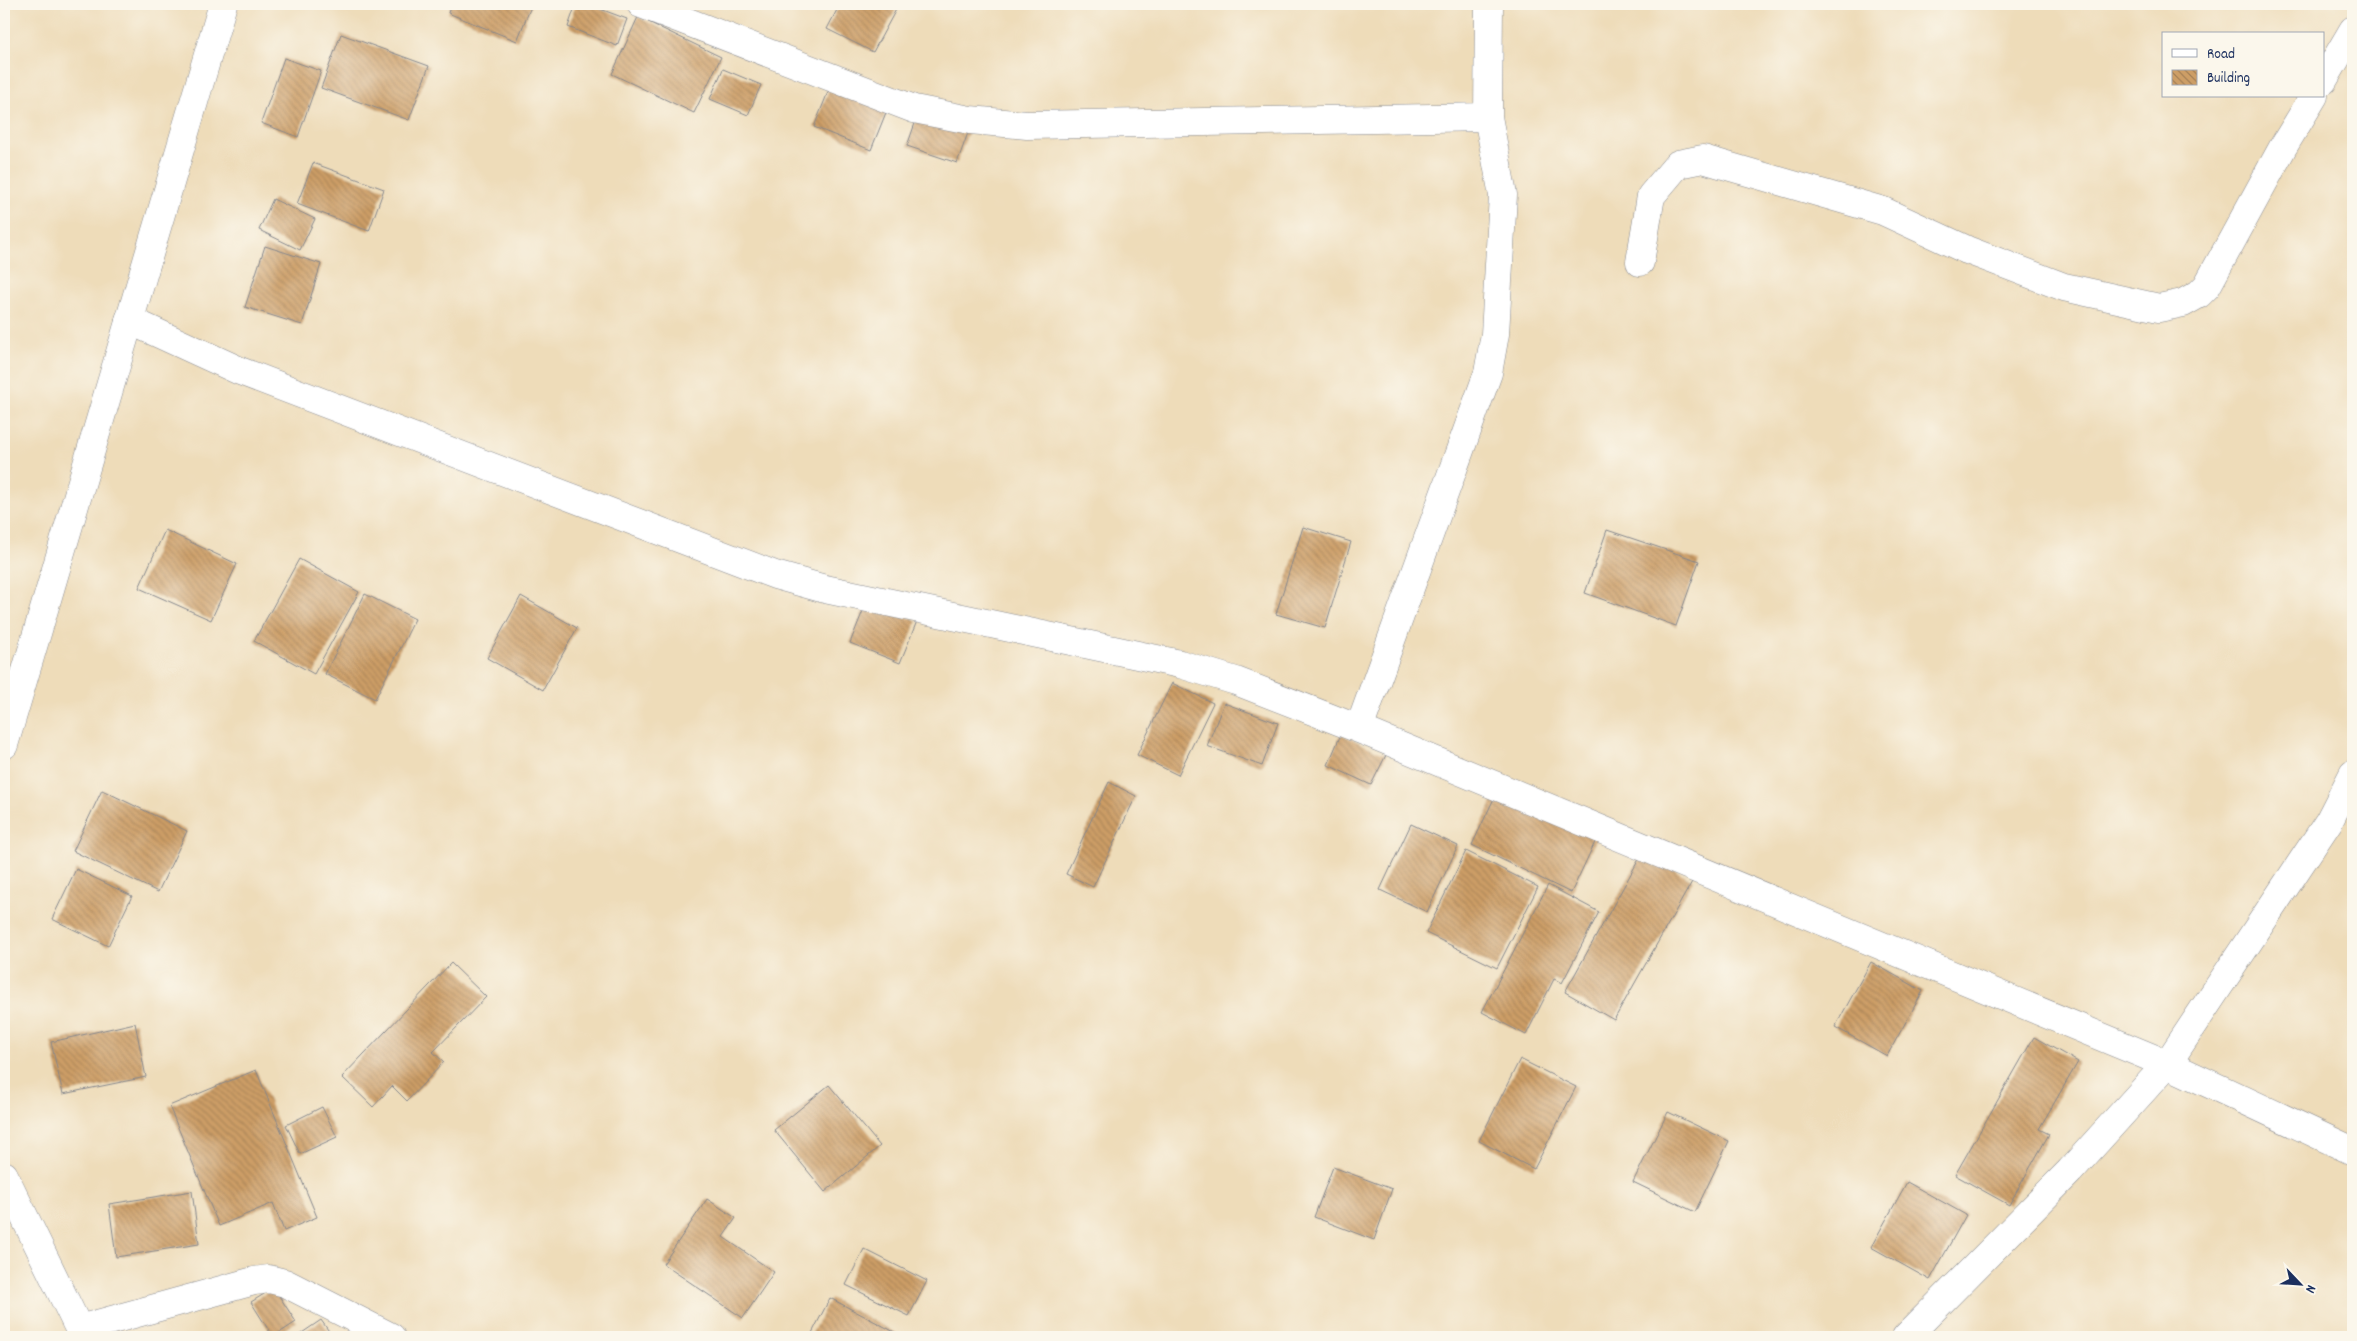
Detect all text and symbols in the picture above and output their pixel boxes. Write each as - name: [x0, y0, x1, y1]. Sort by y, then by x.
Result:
- legend: [2162, 32, 2324, 98]
- text: Road: [2207, 44, 2235, 66]
- text: Building: [2207, 68, 2250, 90]
- north arrow: [2274, 1258, 2324, 1308]
- text: N: [2299, 1281, 2320, 1296]

